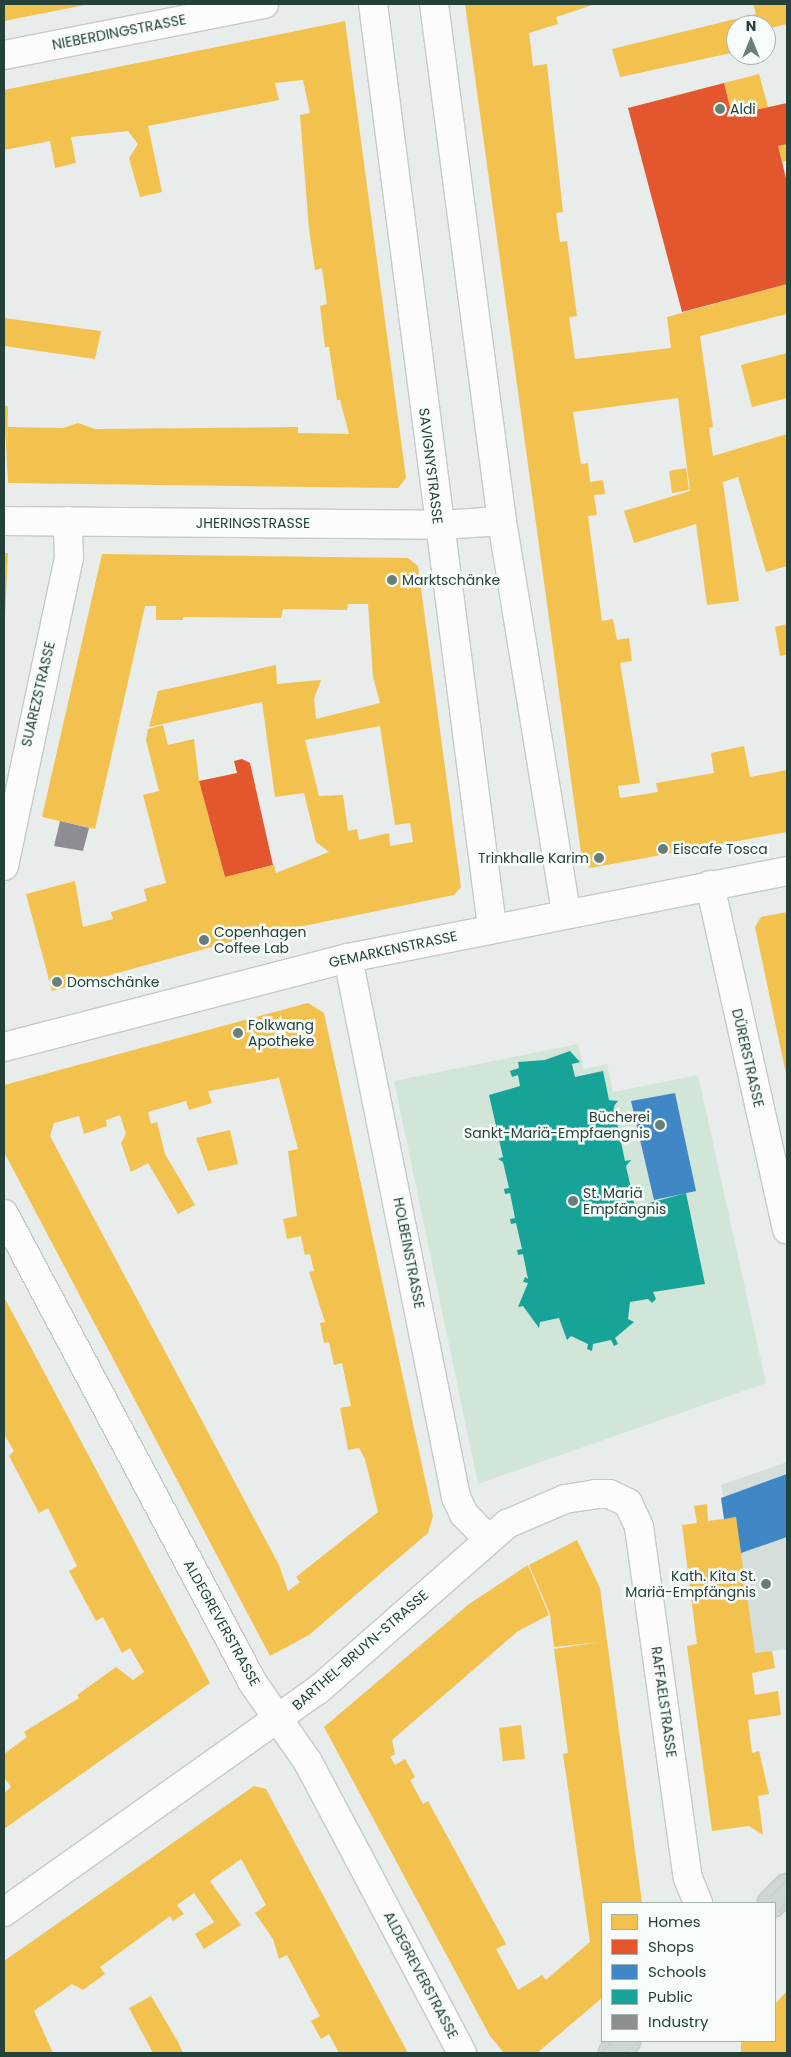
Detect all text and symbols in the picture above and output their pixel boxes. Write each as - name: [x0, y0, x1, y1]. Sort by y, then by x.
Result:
- street label: NIEBERDINGSTRASSE: [51, 11, 187, 53]
- north arrow: [726, 15, 776, 65]
- text: N: [746, 16, 756, 36]
- place label: Aldi: [730, 101, 756, 117]
- marker: Aldi: [714, 103, 726, 115]
- street label: SAVIGNYSTRASSE: [416, 407, 446, 525]
- street label: JHERINGSTRASSE: [196, 515, 310, 531]
- place label: Marktschänke: [402, 572, 500, 588]
- marker: Marktschänke: [386, 574, 398, 586]
- street label: SUAREZSTRASSE: [18, 640, 58, 748]
- place label: Eiscafe Tosca: [673, 841, 768, 857]
- marker: Eiscafe Tosca: [657, 843, 669, 855]
- place label: Trinkhalle Karim: [478, 850, 589, 866]
- marker: Trinkhalle Karim: [593, 852, 605, 864]
- place label: Copenhagen Coffee Lab: [214, 924, 306, 956]
- street label: GEMARKENSTRASSE: [327, 927, 459, 971]
- marker: Copenhagen Coffee Lab: [198, 934, 210, 946]
- place label: Domschänke: [67, 974, 159, 990]
- marker: Domschänke: [51, 976, 63, 988]
- street label: DÜRERSTRASSE: [728, 1007, 768, 1109]
- place label: Folkwang Apotheke: [248, 1017, 314, 1050]
- marker: Folkwang Apotheke: [232, 1027, 244, 1039]
- place label: Bücherei Sankt-Mariä-Empfaengnis: [464, 1109, 650, 1142]
- marker: Bücherei Sankt-Mariä-Empfaengnis: [654, 1119, 666, 1131]
- place label: St. Mariä Empfängnis: [583, 1185, 666, 1218]
- marker: St. Mariä Empfängnis: [567, 1195, 579, 1207]
- street label: HOLBEINSTRASSE: [390, 1196, 428, 1310]
- street label: ALDEGREVERSTRASSE: [180, 1557, 264, 1689]
- place label: Kath. Kita St. Mariä-Empfängnis: [625, 1568, 756, 1600]
- marker: Kath. Kita St. Mariä-Empfängnis: [760, 1578, 772, 1590]
- street label: BARTHEL-BRUYN-STRASSE: [289, 1586, 431, 1714]
- street label: RAFFAELSTRASSE: [648, 1645, 680, 1759]
- legend: [601, 1902, 776, 2042]
- street label: ALDEGREVERSTRASSE: [380, 1909, 462, 2041]
- text: Homes: [648, 1911, 701, 1932]
- text: Shops: [648, 1936, 694, 1957]
- text: Schools: [648, 1961, 706, 1982]
- text: Public: [648, 1986, 693, 2007]
- text: Industry: [648, 2011, 708, 2032]

